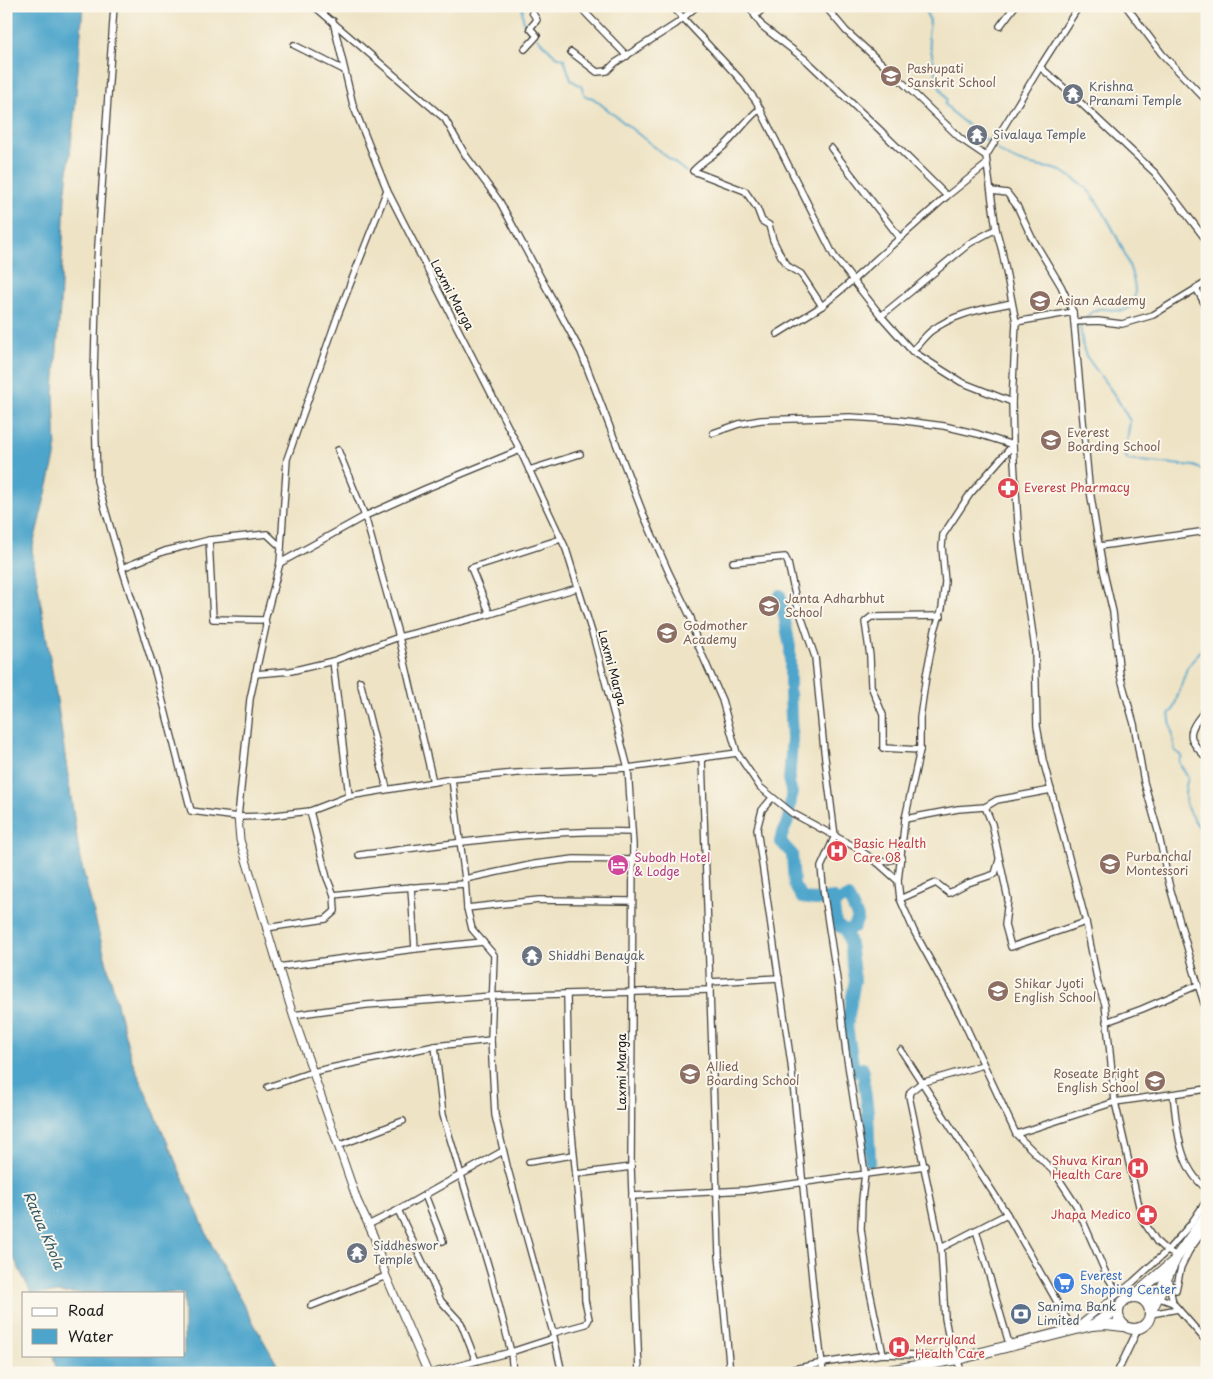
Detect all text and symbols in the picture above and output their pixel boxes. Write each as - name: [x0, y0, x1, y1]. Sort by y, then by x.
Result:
- place label: Pashupati Sanskrit School: [907, 59, 996, 91]
- school or university icon: Pashupati Sanskrit School: [879, 64, 903, 88]
- place label: Krishna Pranami Temple: [1089, 77, 1182, 109]
- temple icon: Krishna Pranami Temple: [1061, 82, 1085, 106]
- temple icon: Sivalaya Temple: [965, 123, 989, 147]
- place label: Sivalaya Temple: [993, 125, 1086, 143]
- street label: Laxmi Marga: [427, 256, 479, 333]
- school or university icon: Asian Academy: [1028, 289, 1052, 313]
- place label: Asian Academy: [1056, 291, 1146, 309]
- place label: Everest Boarding School: [1067, 423, 1161, 455]
- school or university icon: Everest Boarding School: [1039, 428, 1063, 452]
- pharmacy icon: Everest Pharmacy: [996, 476, 1020, 500]
- place label: Everest Pharmacy: [1024, 478, 1130, 496]
- place label: Janta Adharbhut School: [785, 589, 885, 621]
- school or university icon: Janta Adharbhut School: [757, 594, 781, 618]
- place label: Godmother Academy: [683, 616, 748, 648]
- school or university icon: Godmother Academy: [655, 621, 679, 645]
- street label: Laxmi Marga: [594, 628, 632, 708]
- place label: Basic Health Care 08: [853, 834, 926, 866]
- hospital icon: Basic Health Care 08: [825, 839, 849, 863]
- place label: Purbanchal Montessori: [1126, 847, 1191, 879]
- place label: Subodh Hotel & Lodge: [634, 848, 710, 880]
- school or university icon: Purbanchal Montessori: [1098, 852, 1122, 876]
- hotel icon: Subodh Hotel & Lodge: [606, 853, 630, 877]
- temple icon: Shiddhi Benayak: [520, 944, 544, 968]
- place label: Shiddhi Benayak: [548, 946, 645, 964]
- place label: Shikar Jyoti English School: [1014, 974, 1096, 1006]
- school or university icon: Shikar Jyoti English School: [986, 979, 1010, 1003]
- street label: Laxmi Marga: [612, 1033, 630, 1111]
- place label: Allied Boarding School: [706, 1057, 800, 1089]
- school or university icon: Allied Boarding School: [678, 1062, 702, 1086]
- place label: Roseate Bright English School: [1053, 1064, 1139, 1096]
- school or university icon: Roseate Bright English School: [1143, 1069, 1167, 1093]
- place label: Shuva Kiran Health Care: [1052, 1151, 1122, 1183]
- hospital icon: Shuva Kiran Health Care: [1126, 1156, 1150, 1180]
- water label: Ratua Khola: [19, 1188, 71, 1273]
- pharmacy icon: Jhapa Medico: [1135, 1203, 1159, 1227]
- place label: Jhapa Medico: [1051, 1205, 1131, 1223]
- place label: Siddheswor Temple: [373, 1236, 439, 1268]
- temple icon: Siddheswor Temple: [345, 1241, 369, 1265]
- place label: Everest Shopping Center: [1080, 1266, 1177, 1298]
- supermarket icon: Everest Shopping Center: [1052, 1271, 1076, 1295]
- legend: [22, 1292, 185, 1356]
- place label: Sanima Bank Limited: [1037, 1297, 1116, 1329]
- text: Road: [68, 1298, 104, 1321]
- bank icon: Sanima Bank Limited: [1009, 1302, 1033, 1326]
- text: Water: [68, 1324, 113, 1347]
- place label: Merryland Health Care: [915, 1330, 985, 1362]
- hospital icon: Merryland Health Care: [887, 1335, 911, 1359]

